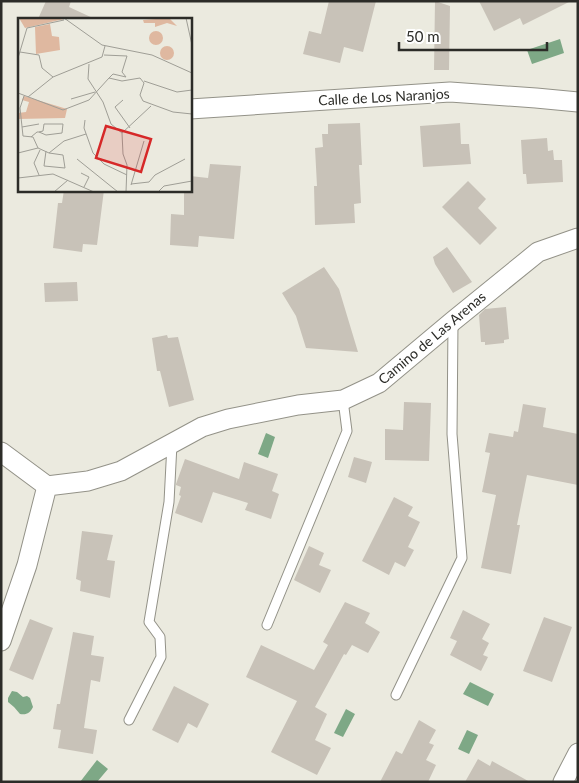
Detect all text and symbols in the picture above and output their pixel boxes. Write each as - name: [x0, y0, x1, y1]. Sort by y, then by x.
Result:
- inset map: [18, 18, 191, 191]
- scale bar: [399, 20, 546, 52]
- text: 50 m: [406, 27, 440, 45]
- street label: Calle de Los Naranjos: [318, 85, 450, 108]
- street label: Camino de Las Arenas: [374, 288, 489, 388]

